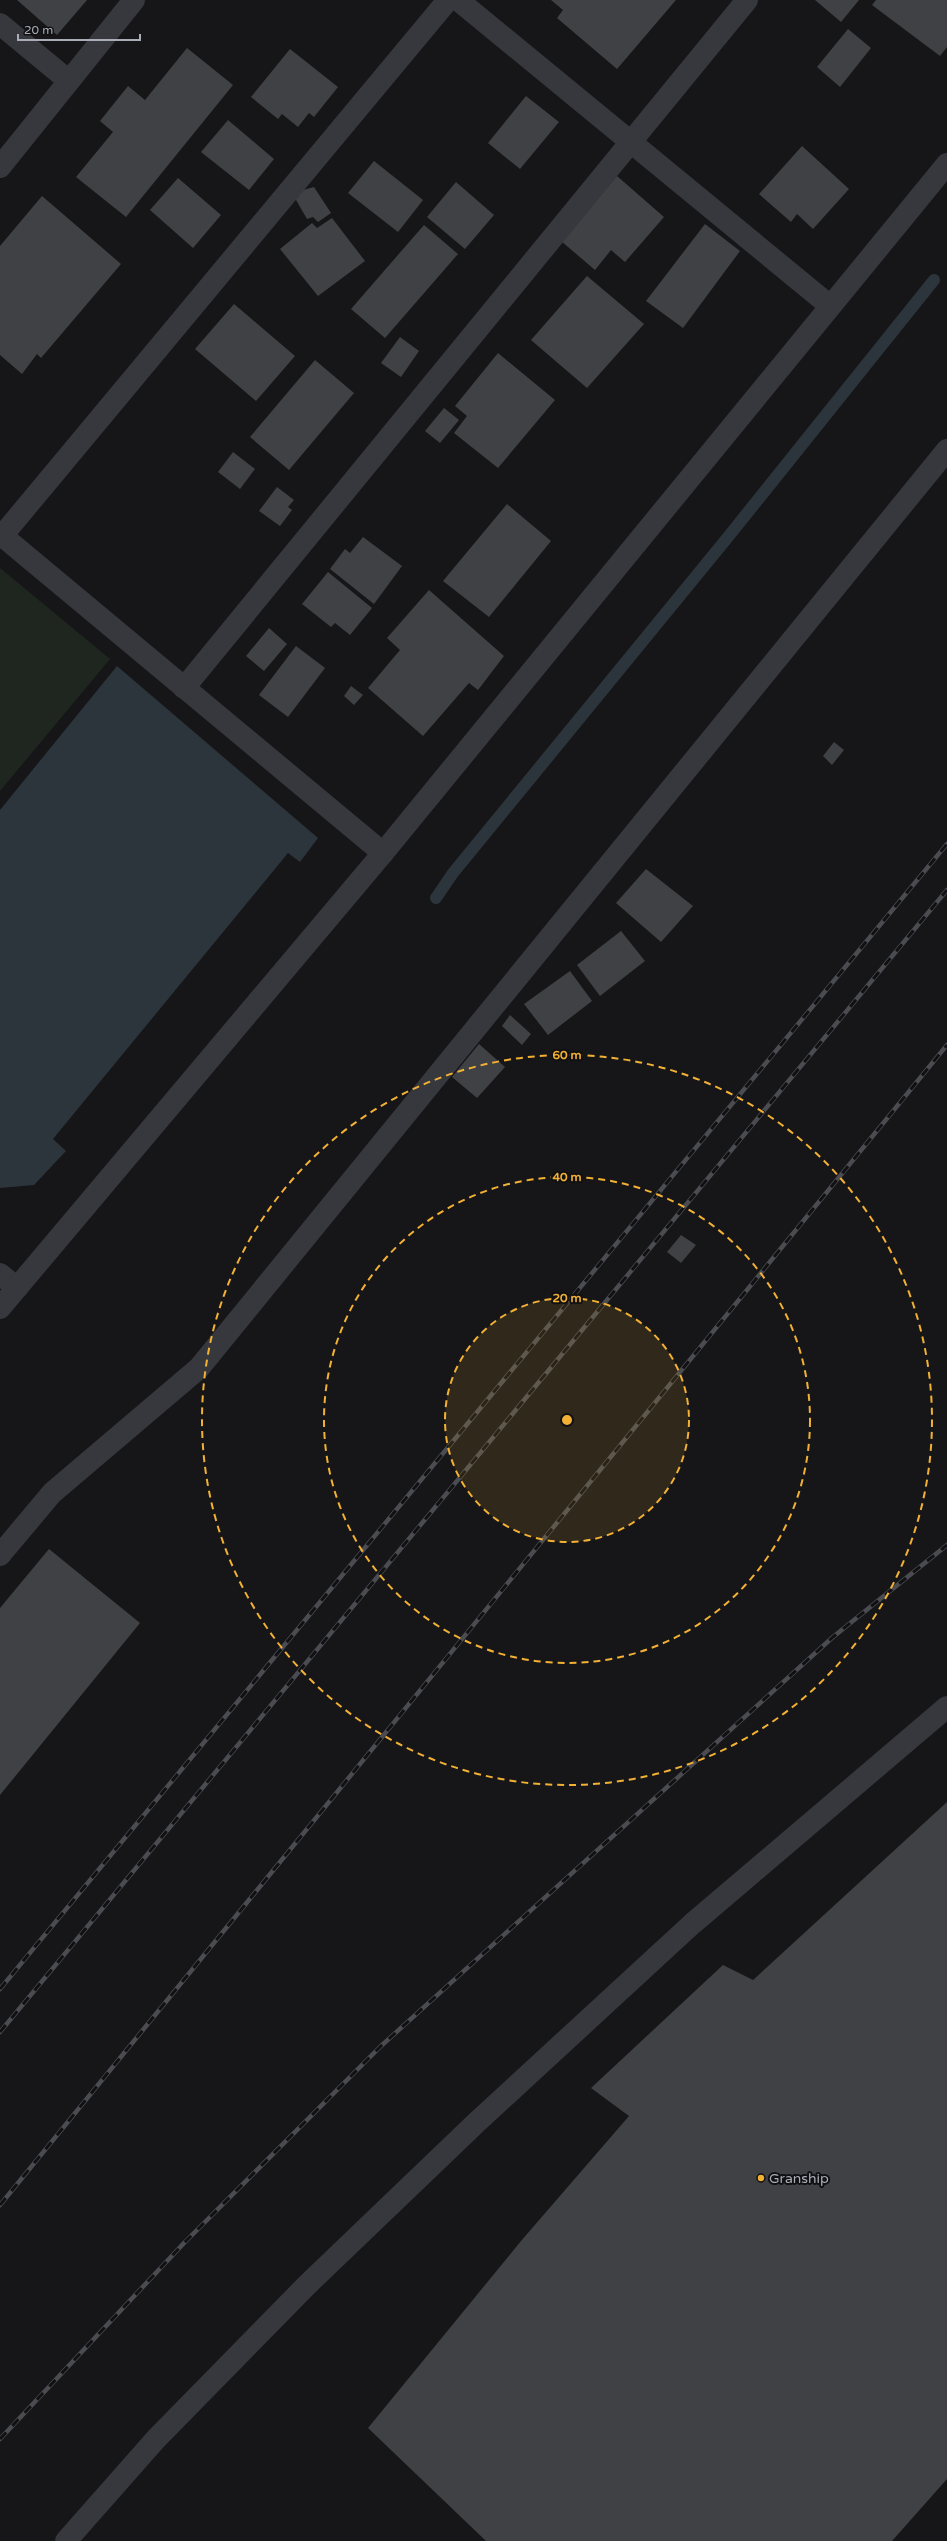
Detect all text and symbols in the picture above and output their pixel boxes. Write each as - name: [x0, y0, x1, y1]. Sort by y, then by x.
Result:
- scale bar: [18, 16, 140, 42]
- text: 20 m: [24, 23, 53, 37]
- text: 60 m: [552, 1048, 582, 1062]
- text: 40 m: [552, 1170, 582, 1184]
- text: 20 m: [552, 1291, 582, 1305]
- centre of rings: [560, 1413, 574, 1427]
- place label: Granship: [769, 2170, 829, 2187]
- marker: Granship: [756, 2173, 766, 2183]

